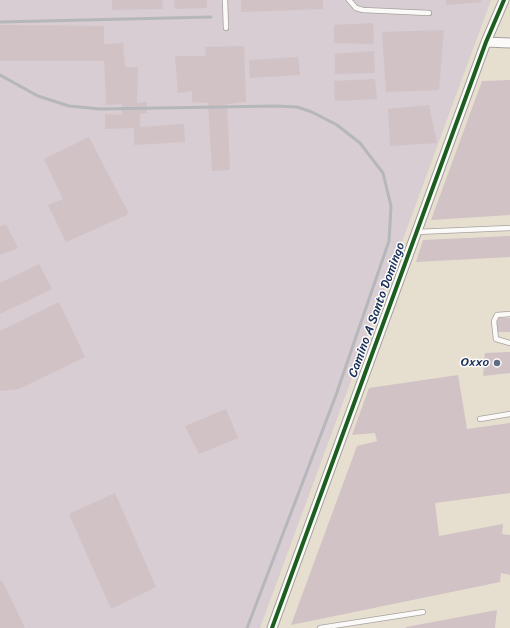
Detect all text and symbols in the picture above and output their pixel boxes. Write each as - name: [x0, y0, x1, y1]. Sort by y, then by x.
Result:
- street label: Camino A Santo Domingo: [345, 240, 409, 380]
- place label: Oxxo: [461, 355, 489, 371]
- marker: Oxxo: [492, 358, 502, 368]

